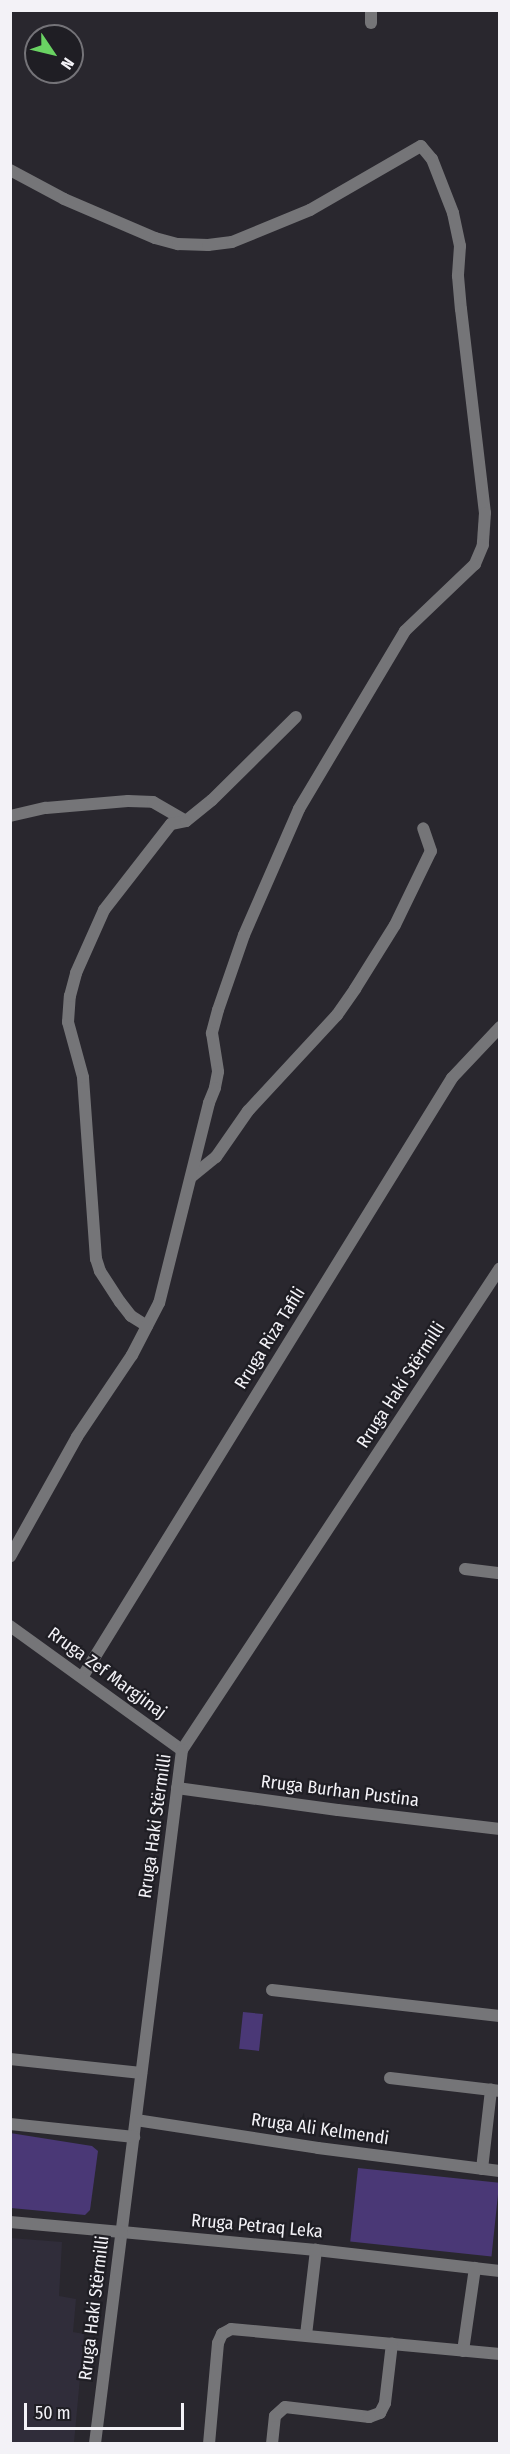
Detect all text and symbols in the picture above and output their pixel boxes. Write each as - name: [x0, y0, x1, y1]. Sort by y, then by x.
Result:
- north arrow: [24, 24, 84, 84]
- text: N: [57, 54, 78, 73]
- street label: Rruga Riza Tafili: [230, 1283, 310, 1393]
- street label: Rruga Haki Stërmilli: [352, 1318, 450, 1452]
- street label: Rruga Zef Margjinaj: [44, 1623, 170, 1723]
- street label: Rruga Haki Stërmilli: [134, 1752, 176, 1900]
- street label: Rruga Burhan Pustina: [260, 1771, 420, 1811]
- street label: Rruga Ali Kelmendi: [250, 2109, 390, 2149]
- street label: Rruga Petraq Leka: [190, 2209, 324, 2243]
- street label: Rruga Haki Stërmilli: [74, 2234, 114, 2382]
- scale bar: [27, 2391, 188, 2429]
- text: 50 m: [35, 2402, 71, 2424]

